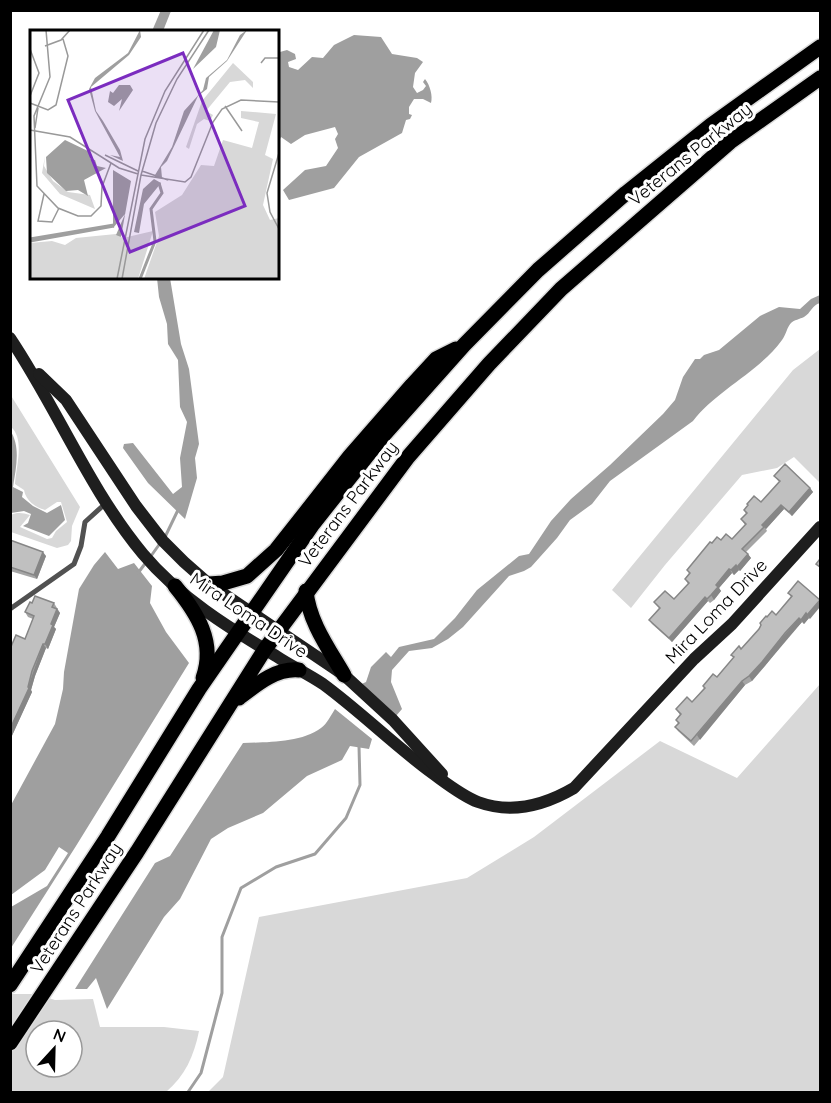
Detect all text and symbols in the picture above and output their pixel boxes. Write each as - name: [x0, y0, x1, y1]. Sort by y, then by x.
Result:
- inset map: [30, 30, 279, 279]
- street label: Veterans Parkway: [624, 97, 756, 211]
- street label: Veterans Parkway: [293, 436, 403, 572]
- street label: Mira Loma Drive: [660, 554, 772, 668]
- street label: Mira Loma Drive: [186, 567, 312, 663]
- street label: Veterans Parkway: [25, 838, 127, 978]
- north arrow: [24, 1019, 84, 1079]
- text: N: [50, 1024, 69, 1047]

